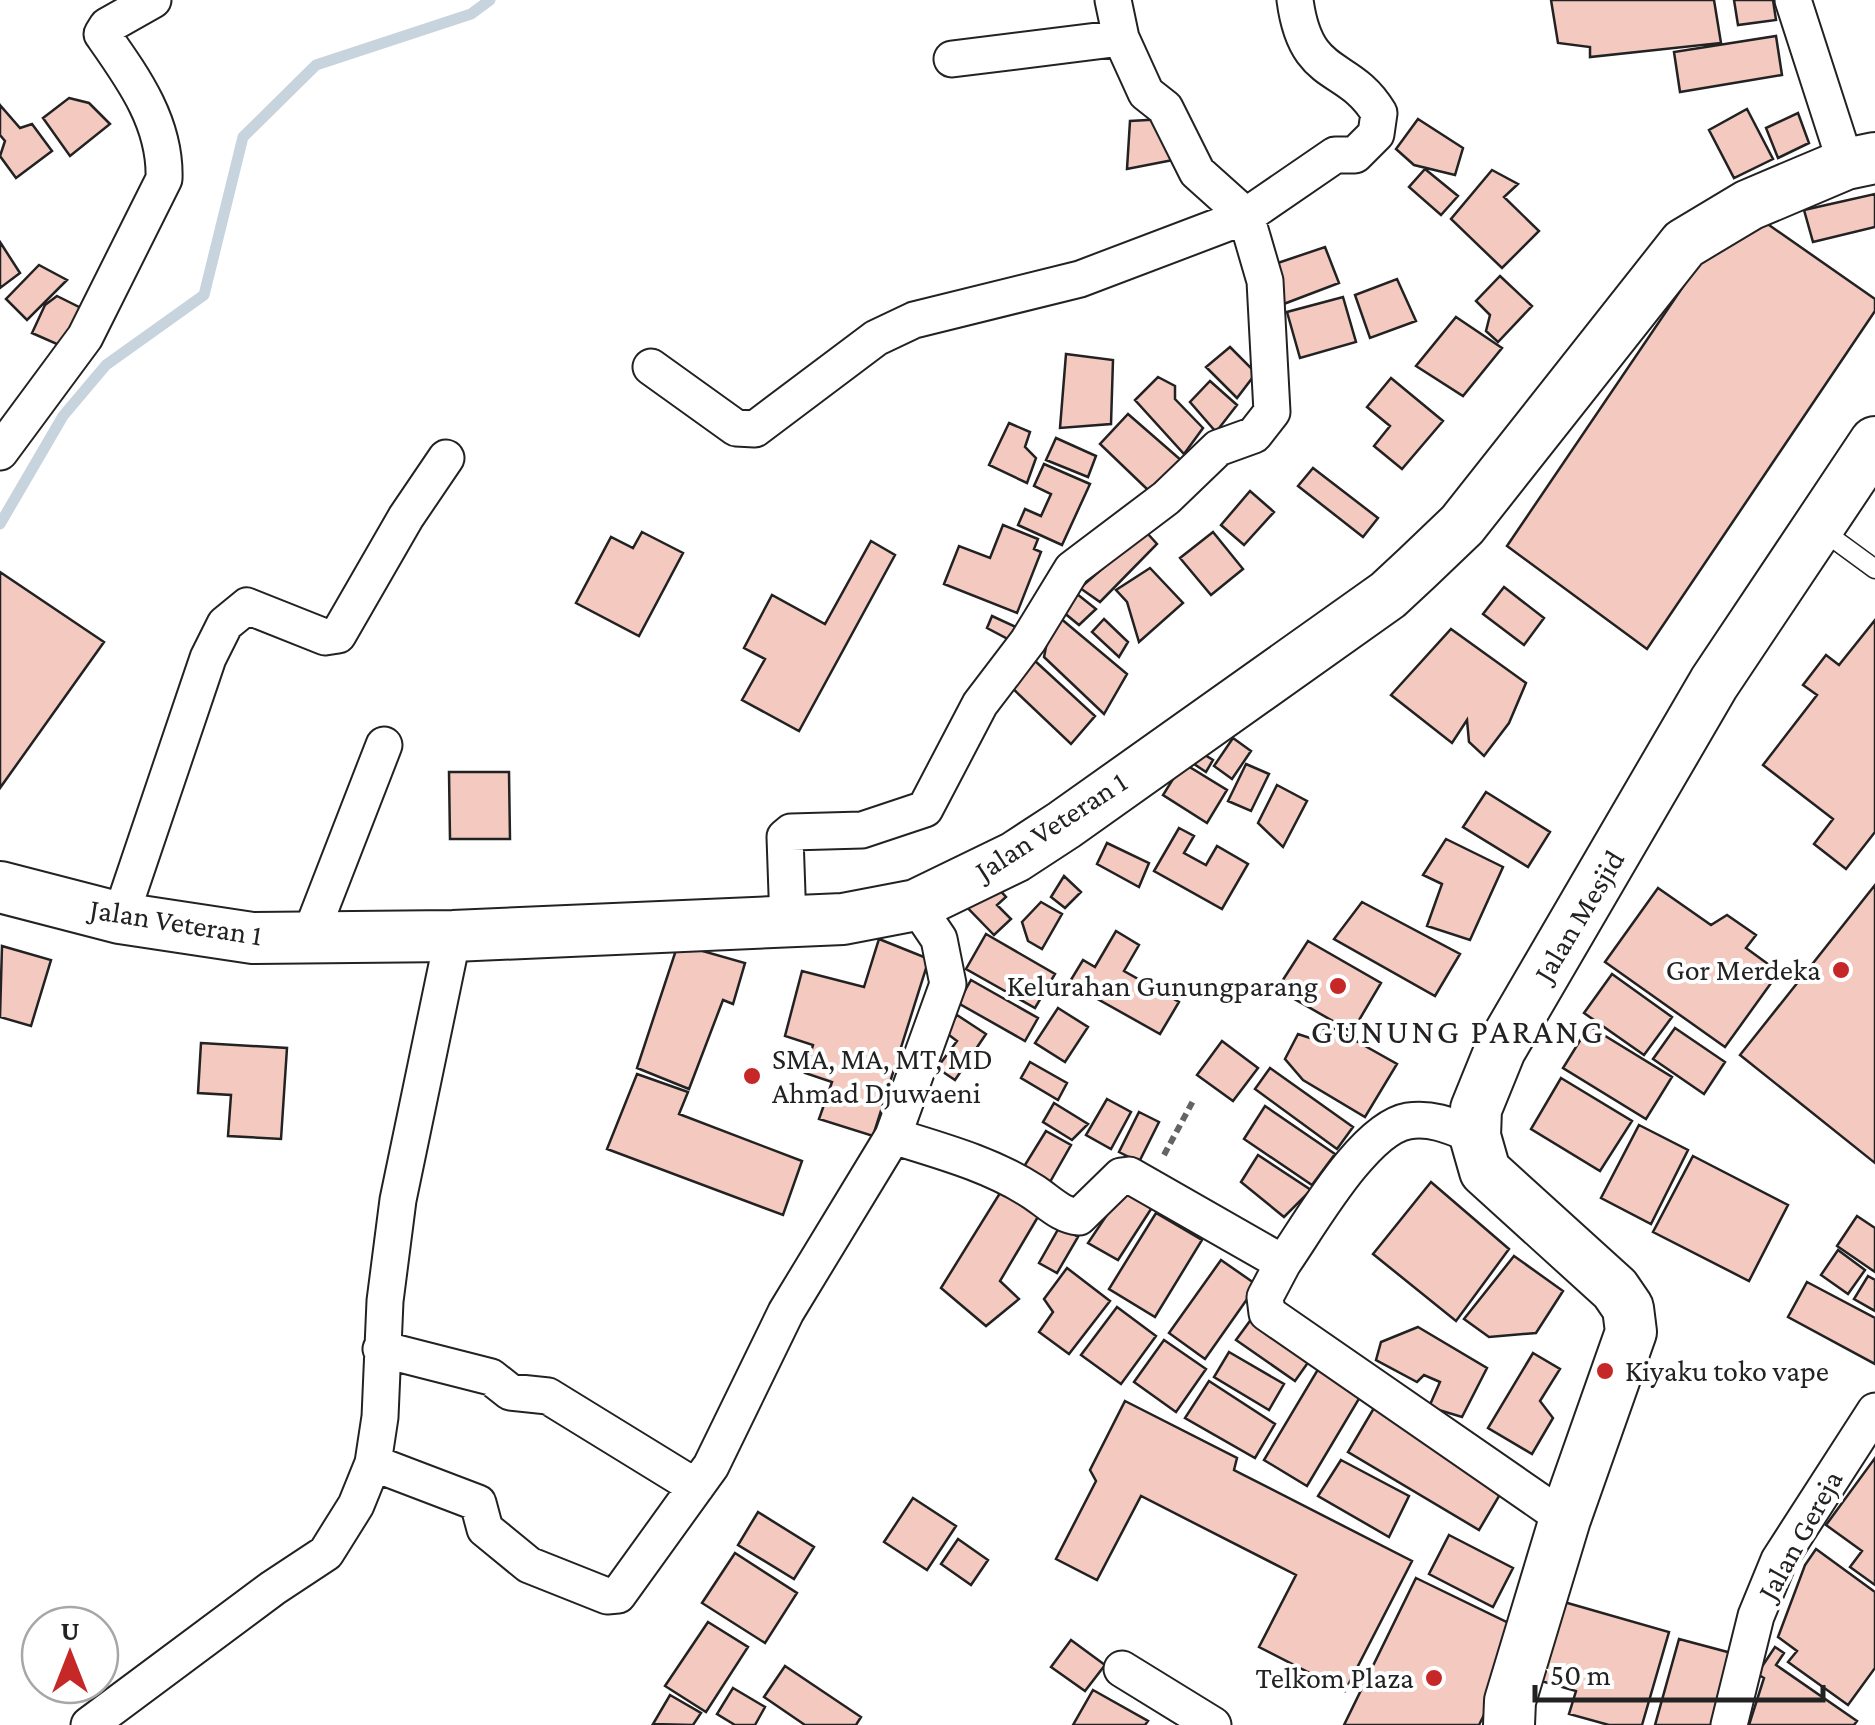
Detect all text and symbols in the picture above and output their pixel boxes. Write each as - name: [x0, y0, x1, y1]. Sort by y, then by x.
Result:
- street label: Jalan Veteran 1: [966, 764, 1133, 888]
- street label: Jalan Mesjid: [1525, 844, 1632, 990]
- street label: Jalan Veteran 1: [85, 891, 265, 951]
- place label: Gor Merdeka: [1666, 953, 1821, 986]
- marker: Gor Merdeka: [1830, 959, 1852, 981]
- place label: Kelurahan Gunungparang: [1007, 969, 1318, 1003]
- marker: Kelurahan Gunungparang: [1327, 975, 1349, 997]
- district label: GUNUNG PARANG: [1311, 1012, 1605, 1051]
- place label: SMA, MA, MT, MD Ahmad Djuwaeni: [772, 1042, 993, 1110]
- marker: SMA, MA, MT, MD Ahmad Djuwaeni: [741, 1065, 763, 1087]
- place label: Kiyaku toko vape: [1625, 1354, 1829, 1388]
- marker: Kiyaku toko vape: [1594, 1360, 1616, 1382]
- street label: Jalan Gereja: [1749, 1464, 1850, 1608]
- north arrow: [20, 1605, 120, 1705]
- text: U: [60, 1615, 80, 1646]
- scale bar: [1535, 1640, 1822, 1702]
- text: 50 m: [1550, 1658, 1611, 1691]
- place label: Telkom Plaza: [1256, 1661, 1414, 1694]
- marker: Telkom Plaza: [1423, 1667, 1445, 1689]

